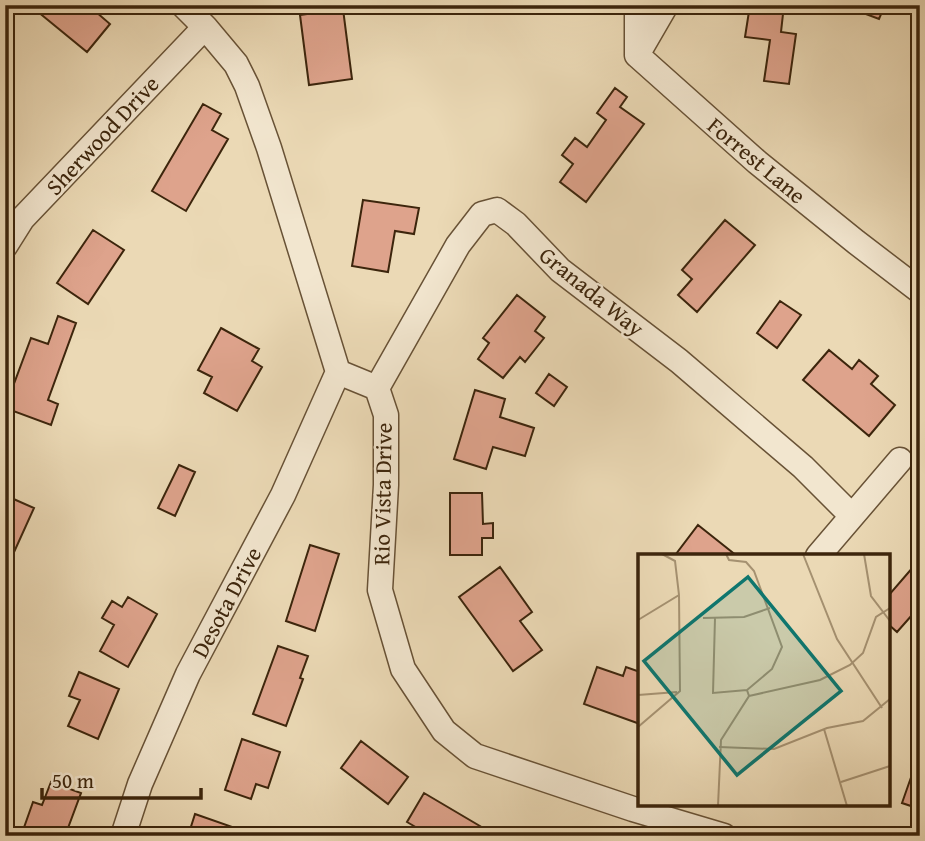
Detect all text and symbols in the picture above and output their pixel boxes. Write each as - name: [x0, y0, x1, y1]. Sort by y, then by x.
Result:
- street label: Sherwood Drive: [38, 68, 166, 202]
- street label: Forrest Lane: [701, 109, 813, 211]
- street label: Granada Way: [532, 238, 652, 344]
- street label: Rio Vista Drive: [364, 422, 400, 566]
- street label: Desota Drive: [183, 541, 269, 663]
- inset map: [638, 554, 890, 806]
- scale bar: [42, 757, 201, 801]
- text: 50 m: [52, 765, 94, 796]

